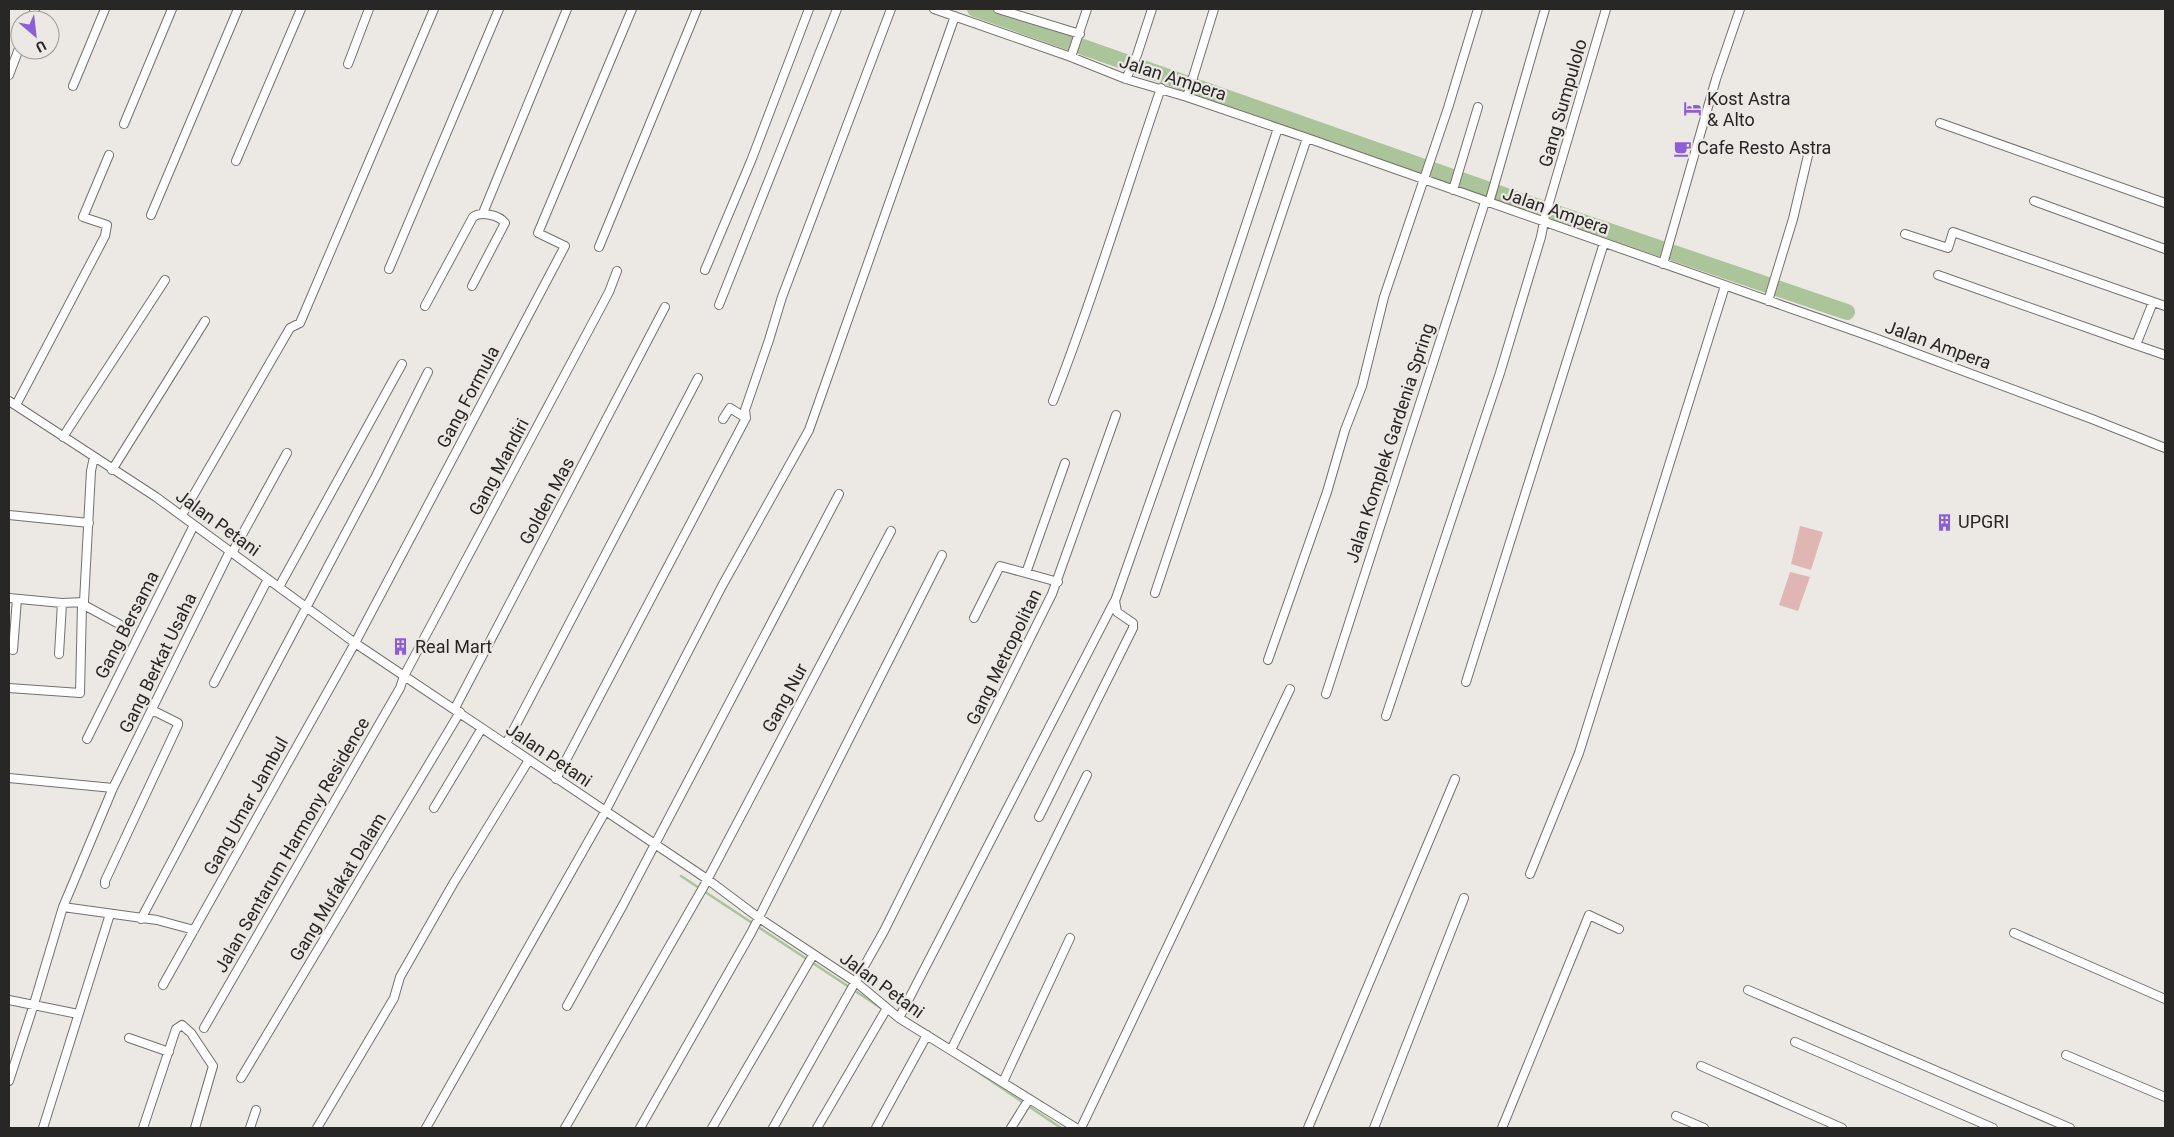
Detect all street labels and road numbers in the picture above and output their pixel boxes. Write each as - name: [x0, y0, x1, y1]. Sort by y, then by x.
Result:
- street label: Gang Sumpulolo: [1534, 36, 1591, 169]
- street label: Jalan Ampera: [1117, 50, 1229, 105]
- street label: Jalan Ampera: [1500, 183, 1612, 239]
- street label: Jalan Ampera: [1882, 316, 1994, 373]
- street label: Jalan Komplek Gardenia Spring: [1341, 320, 1438, 565]
- street label: Gang Formula: [432, 342, 503, 451]
- street label: Gang Mandiri: [464, 415, 533, 519]
- street label: Golden Mas: [515, 454, 578, 548]
- street label: Jalan Petani: [172, 485, 265, 560]
- street label: Gang Bersama: [90, 567, 163, 682]
- street label: Gang Metropolitan: [962, 585, 1046, 728]
- street label: Gang Berkat Usaha: [115, 589, 201, 736]
- street label: Gang Nur: [758, 660, 812, 736]
- street label: Jalan Sentarum Harmony Residence: [210, 713, 373, 976]
- street label: Jalan Petani: [502, 718, 596, 791]
- street label: Gang Umar Jambul: [199, 733, 292, 878]
- street label: Gang Mufakat Dalam: [285, 809, 390, 965]
- street label: Jalan Petani: [836, 947, 929, 1022]

